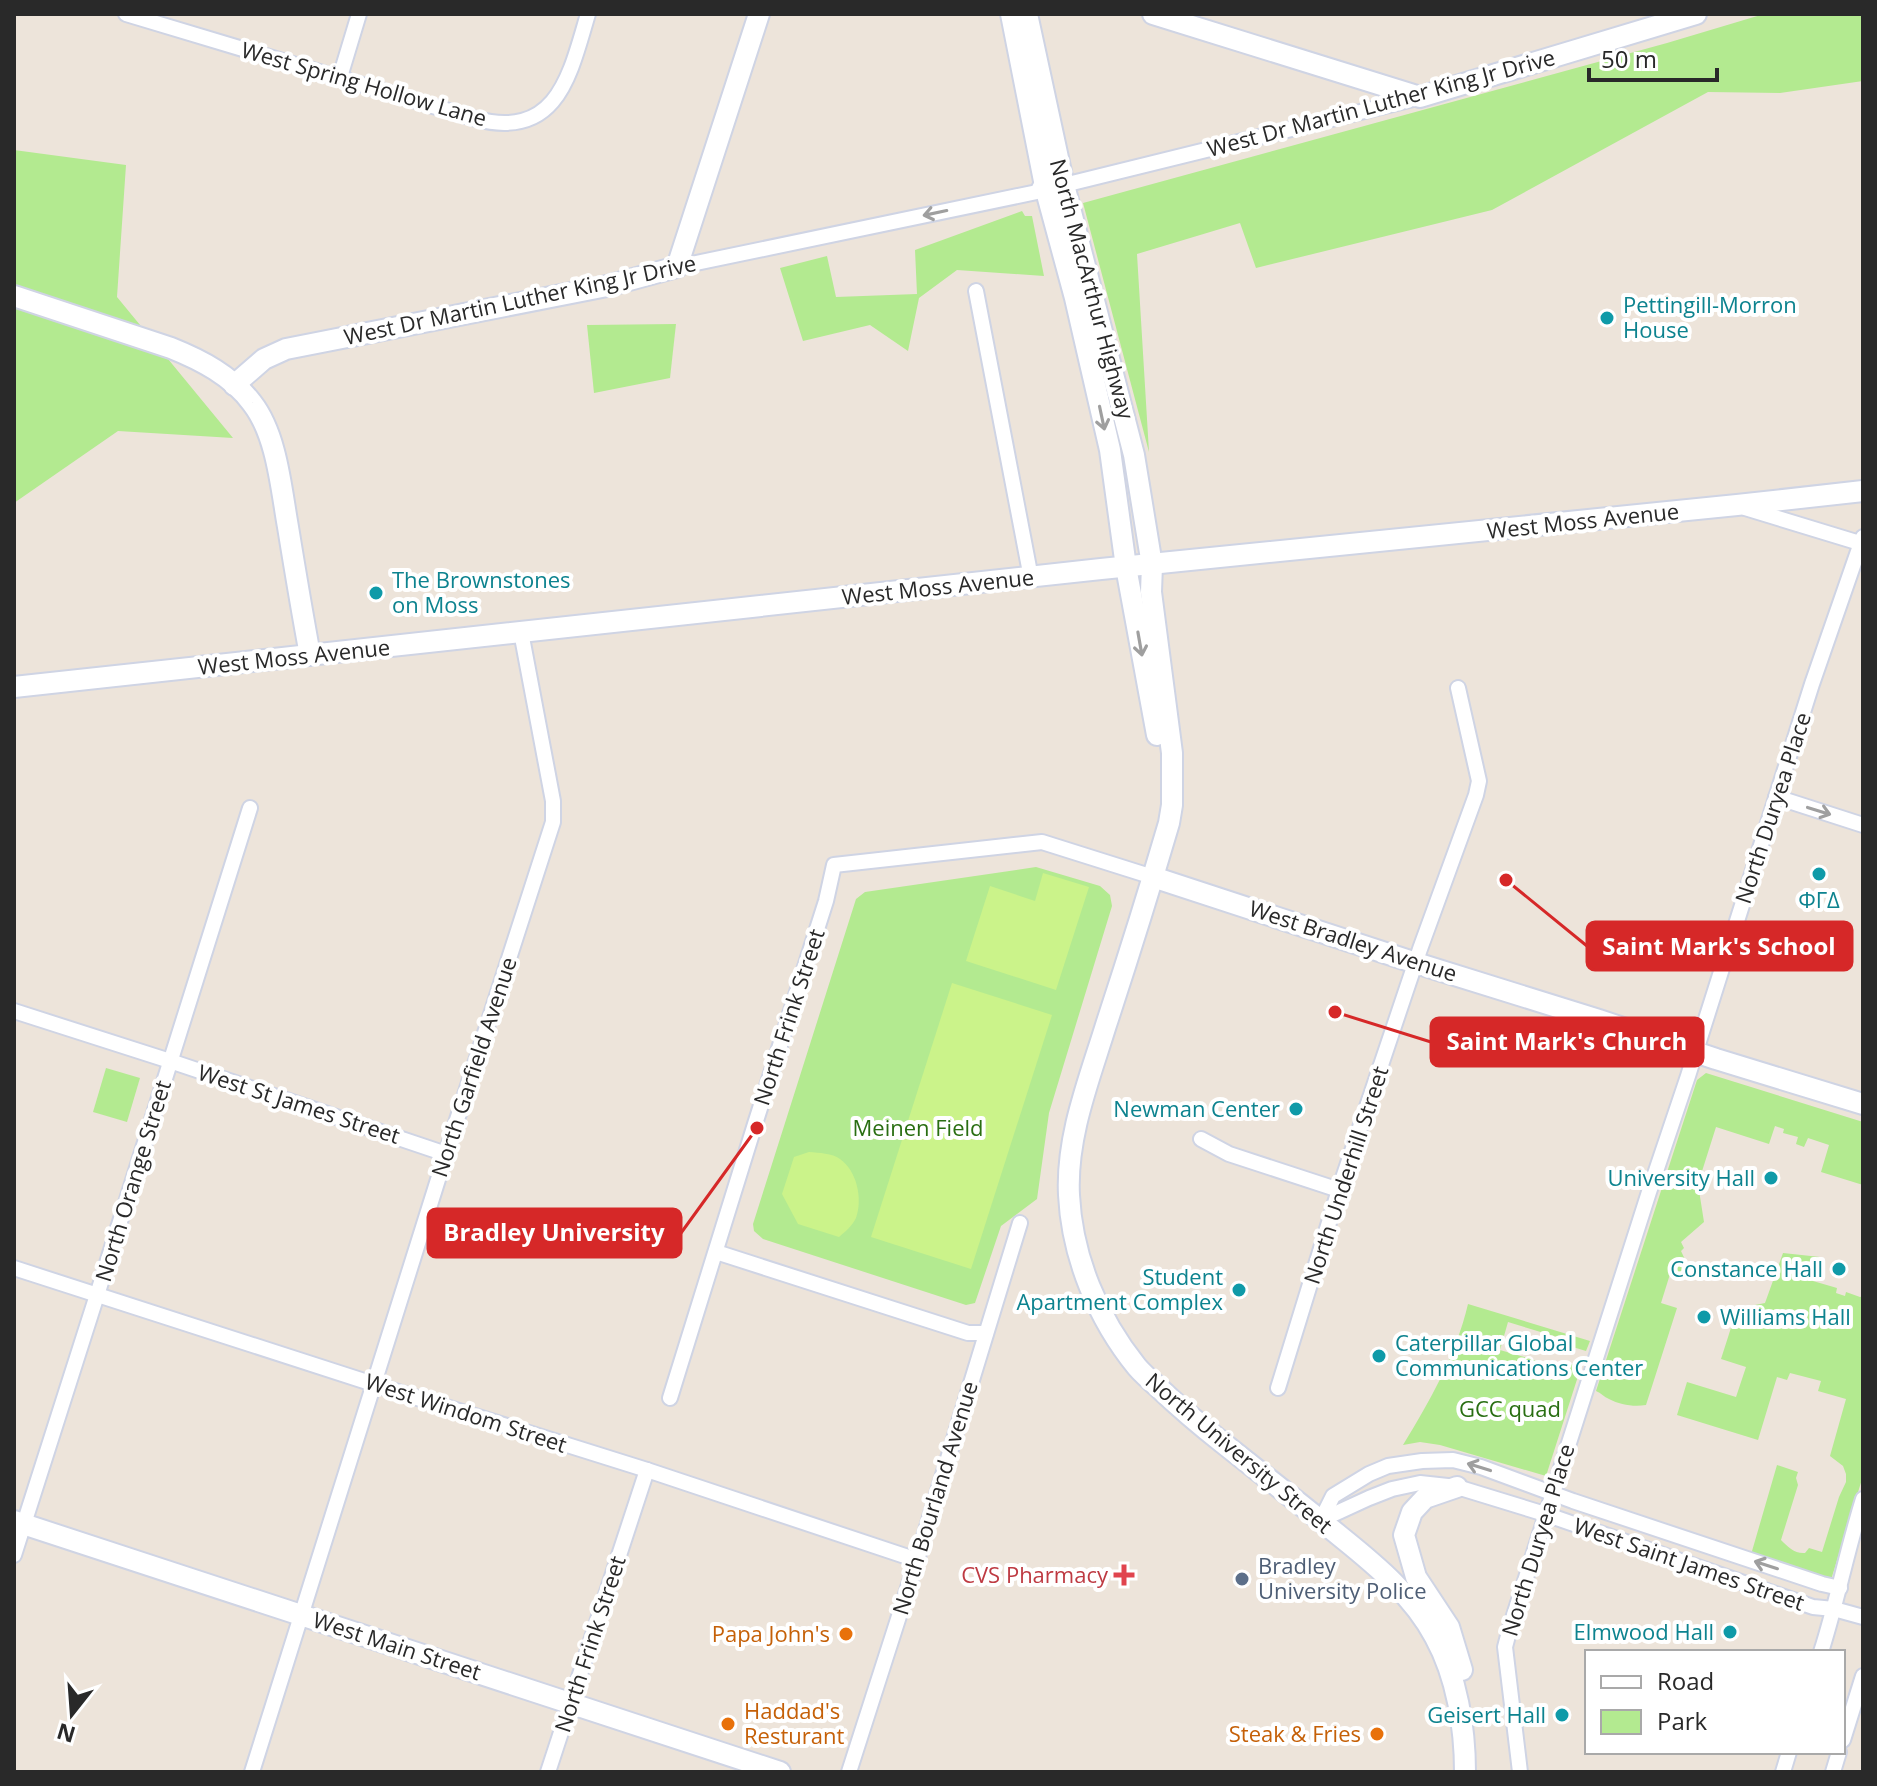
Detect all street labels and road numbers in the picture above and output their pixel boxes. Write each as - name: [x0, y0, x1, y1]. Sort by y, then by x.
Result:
- street label: West Spring Hollow Lane: [238, 34, 491, 132]
- street label: West Dr Martin Luther King Jr Drive: [1203, 41, 1558, 163]
- street label: North MacArthur Highway: [1044, 155, 1142, 423]
- street label: West Dr Martin Luther King Jr Drive: [341, 247, 698, 351]
- street label: West Moss Avenue: [1485, 495, 1680, 545]
- street label: West Moss Avenue: [840, 561, 1035, 611]
- street label: West Moss Avenue: [196, 631, 391, 681]
- street label: North Duryea Place: [1727, 708, 1817, 907]
- street label: West Bradley Avenue: [1246, 892, 1461, 988]
- street label: North Frink Street: [745, 924, 831, 1109]
- street label: North Garfield Avenue: [423, 953, 523, 1181]
- street label: West St James Street: [194, 1056, 404, 1150]
- street label: North Underhill Street: [1296, 1062, 1395, 1288]
- street label: North Orange Street: [87, 1076, 177, 1285]
- street label: West Windom Street: [362, 1365, 571, 1459]
- street label: North University Street: [1140, 1365, 1340, 1539]
- street label: North Bourland Avenue: [884, 1377, 984, 1618]
- street label: North Duryea Place: [1494, 1440, 1581, 1639]
- street label: West Saint James Street: [1570, 1509, 1809, 1617]
- street label: North Frink Street: [546, 1551, 632, 1736]
- street label: West Main Street: [309, 1604, 485, 1686]

